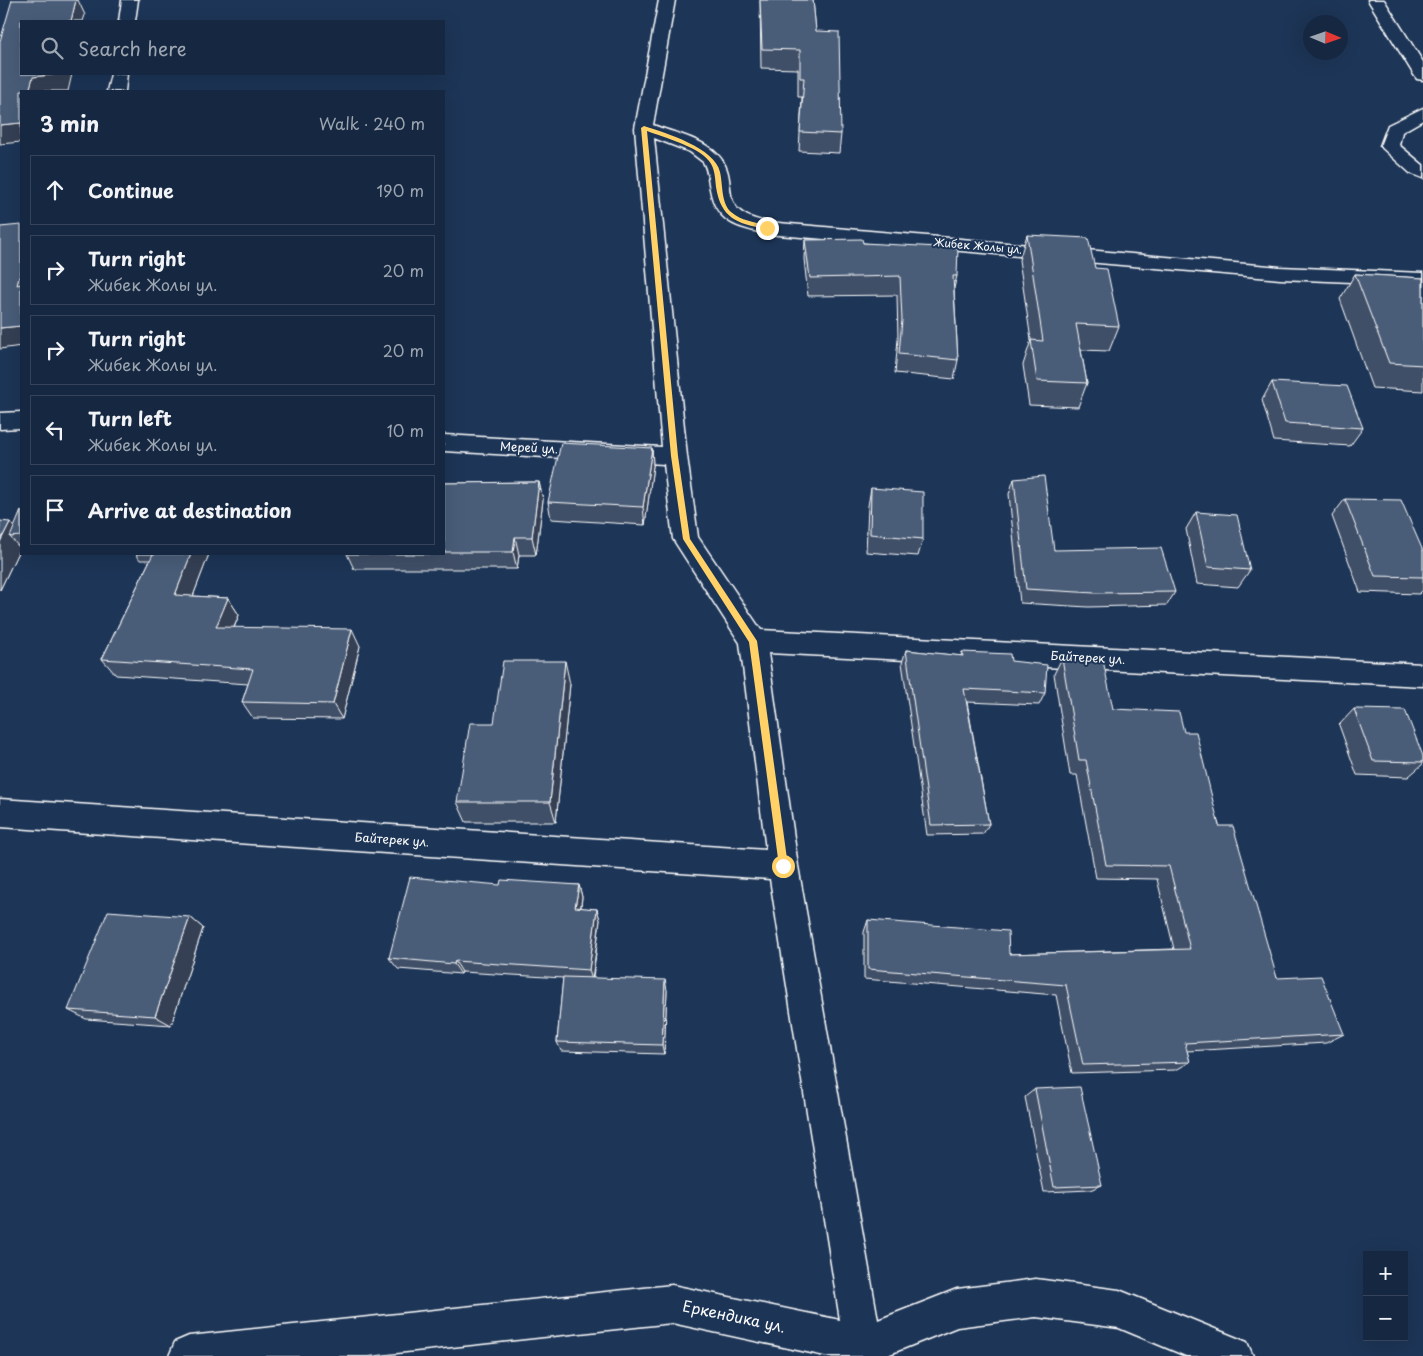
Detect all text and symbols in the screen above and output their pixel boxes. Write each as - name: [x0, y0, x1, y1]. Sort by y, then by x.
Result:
- north arrow: [1303, 15, 1348, 60]
- search box: [20, 20, 445, 75]
- icon: search: [38, 34, 66, 62]
- text: Search here: [78, 34, 187, 62]
- text: 3 min: [40, 107, 99, 139]
- text: Walk · 240 m: [319, 111, 425, 135]
- icon: ahead: [41, 176, 69, 204]
- text: Continue: [88, 176, 174, 204]
- text: 190 m: [376, 178, 424, 202]
- route end: [756, 217, 779, 240]
- street label: Жибек Жолы ул.: [933, 233, 1023, 258]
- text: Turn right: [88, 244, 186, 272]
- icon: right: [41, 256, 69, 284]
- text: 20 m: [383, 258, 424, 282]
- text: Жибек Жолы ул.: [88, 272, 217, 296]
- text: Turn right: [88, 324, 186, 352]
- icon: right: [41, 336, 69, 364]
- text: 20 m: [383, 338, 424, 362]
- text: Жибек Жолы ул.: [88, 352, 217, 376]
- text: Turn left: [88, 404, 172, 432]
- icon: left: [41, 416, 69, 444]
- text: 10 m: [387, 418, 424, 442]
- text: Жибек Жолы ул.: [88, 432, 217, 456]
- street label: Мерей ул.: [500, 436, 559, 458]
- icon: arrive: [41, 496, 69, 524]
- text: Arrive at destination: [88, 496, 292, 524]
- street label: Байтерек ул.: [1050, 646, 1126, 668]
- street label: Байтерек ул.: [354, 827, 430, 851]
- route start: [772, 855, 795, 878]
- map controls: [1363, 1251, 1408, 1341]
- button: +: [1363, 1251, 1408, 1296]
- street label: Еркендика ул.: [681, 1293, 788, 1338]
- button: −: [1363, 1296, 1408, 1341]

